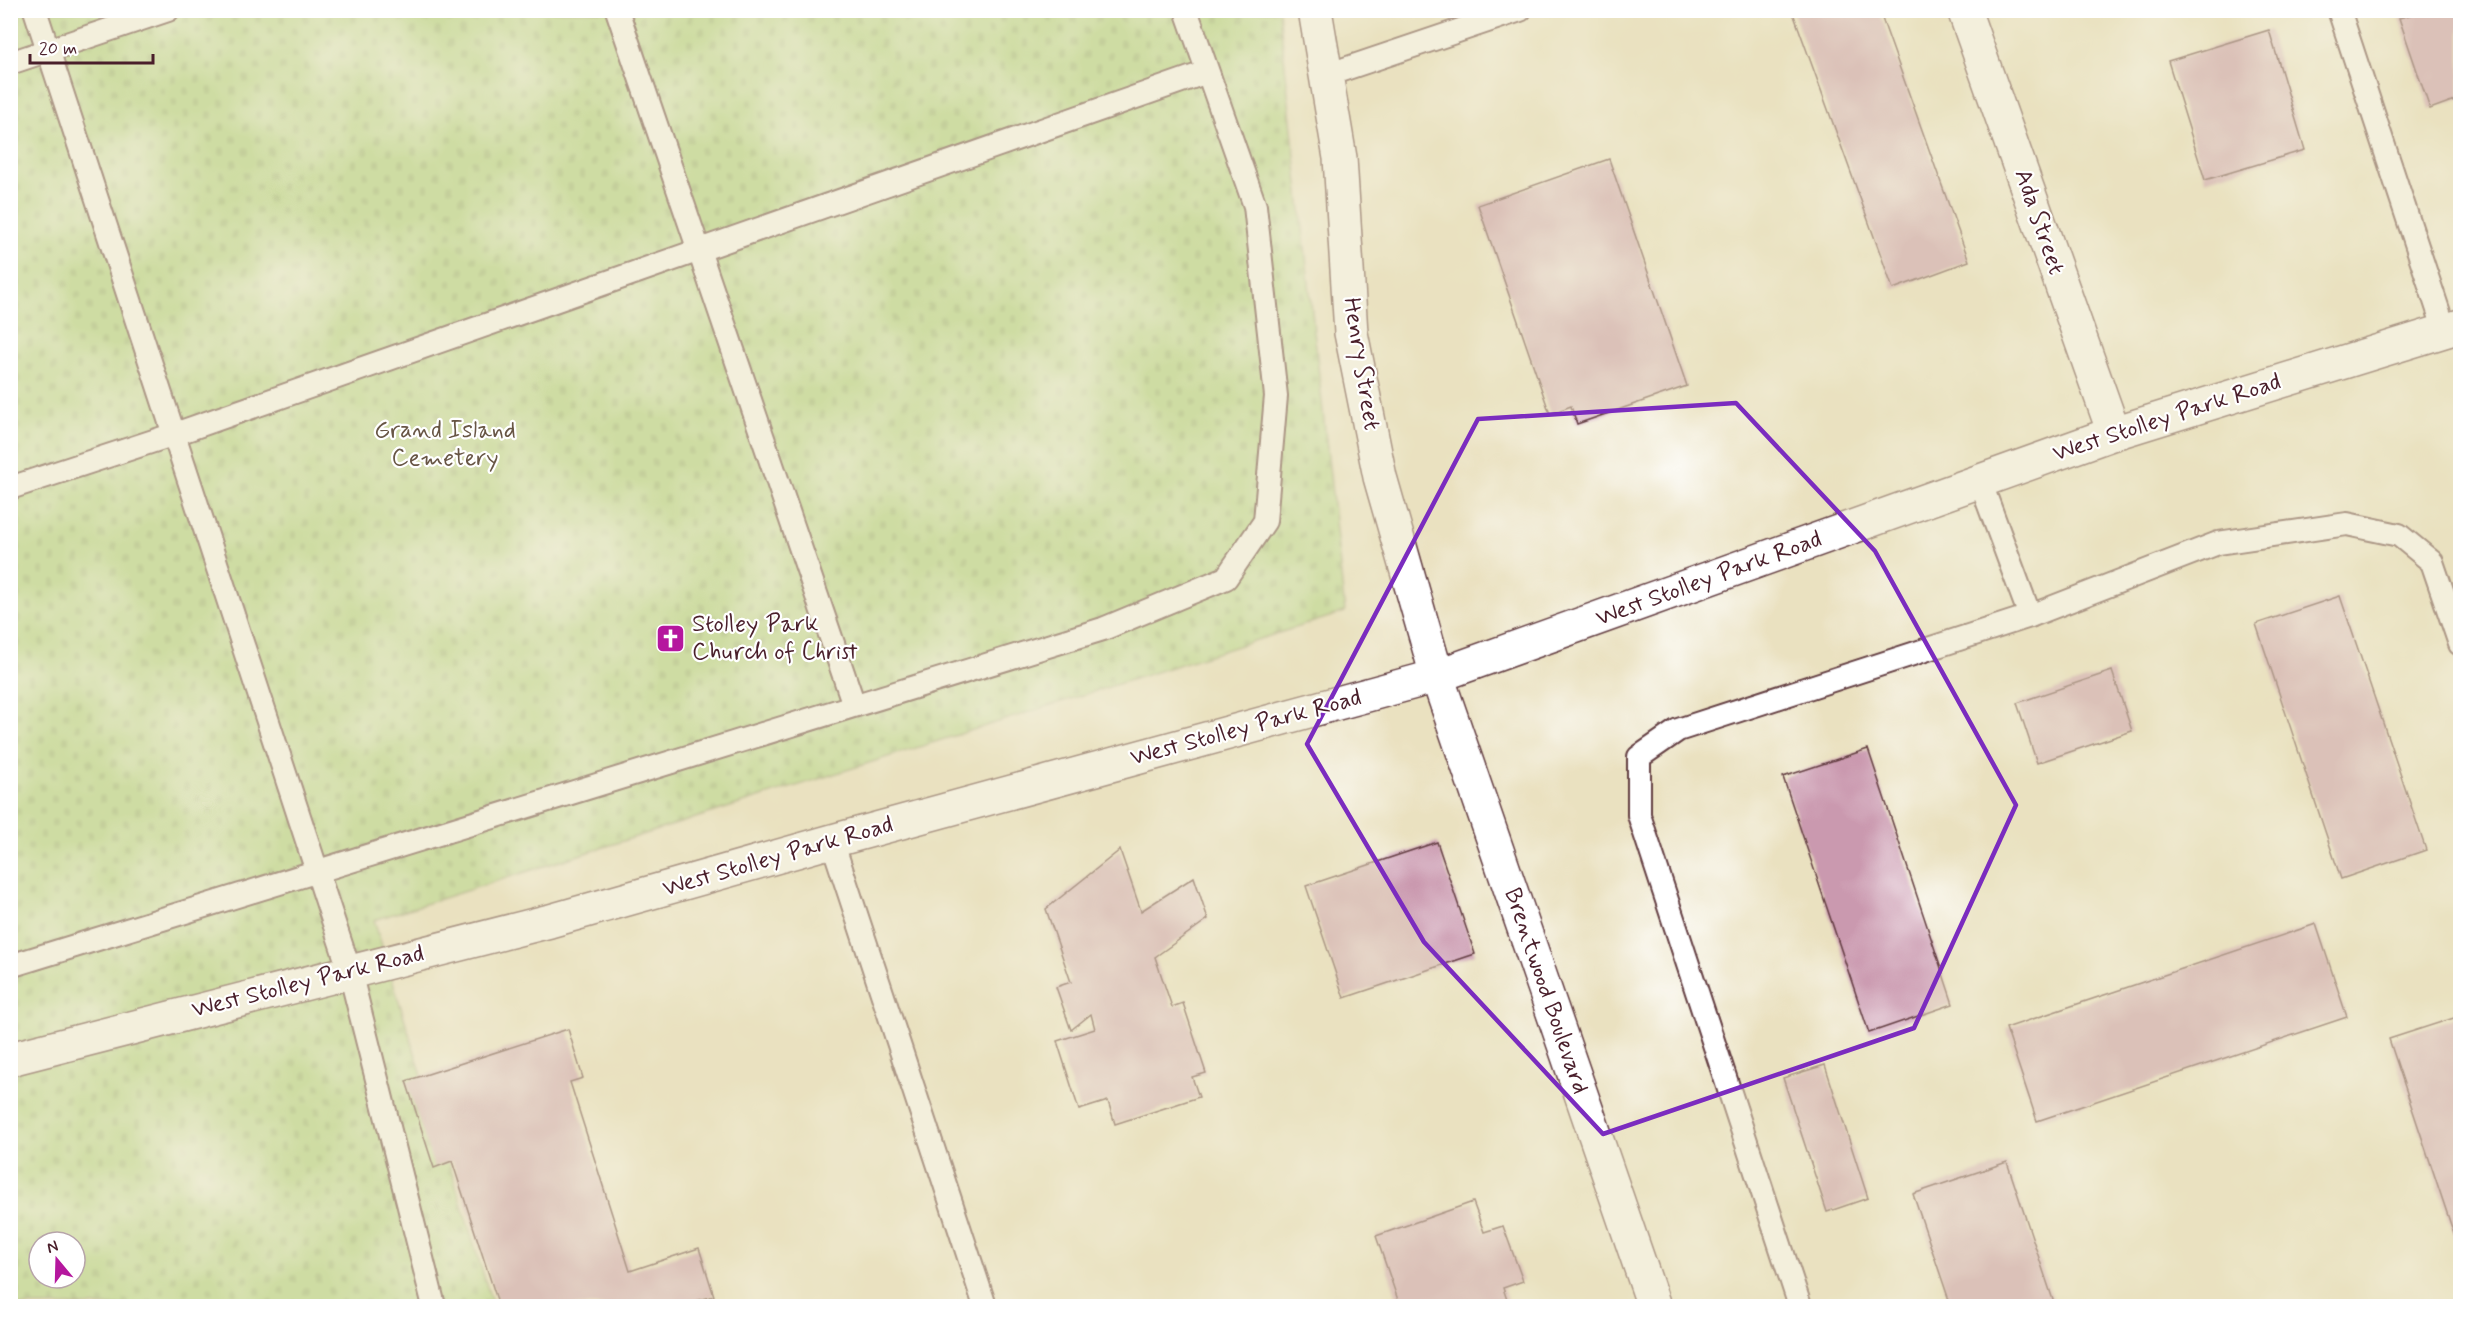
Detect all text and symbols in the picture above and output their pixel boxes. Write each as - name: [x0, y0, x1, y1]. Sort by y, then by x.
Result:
- scale bar: [30, 27, 153, 65]
- text: 20 m: [39, 37, 77, 61]
- street label: Ada Street: [2007, 165, 2071, 279]
- street label: Henry Street: [1335, 295, 1387, 433]
- street label: West Stolley Park Road: [2049, 366, 2285, 470]
- park label: Grand Island Cemetery: [374, 415, 516, 474]
- street label: West Stolley Park Road: [1592, 524, 1826, 634]
- place label: Stolley Park Church of Christ: [692, 609, 858, 668]
- church icon: Stolley Park Church of Christ: [655, 622, 687, 654]
- street label: West Stolley Park Road: [1127, 682, 1365, 774]
- street label: West Stolley Park Road: [659, 809, 897, 905]
- street label: Brentwood Boulevard: [1496, 884, 1596, 1098]
- street label: West Stolley Park Road: [189, 938, 427, 1026]
- north arrow: [27, 1230, 87, 1290]
- text: N: [44, 1236, 61, 1259]

